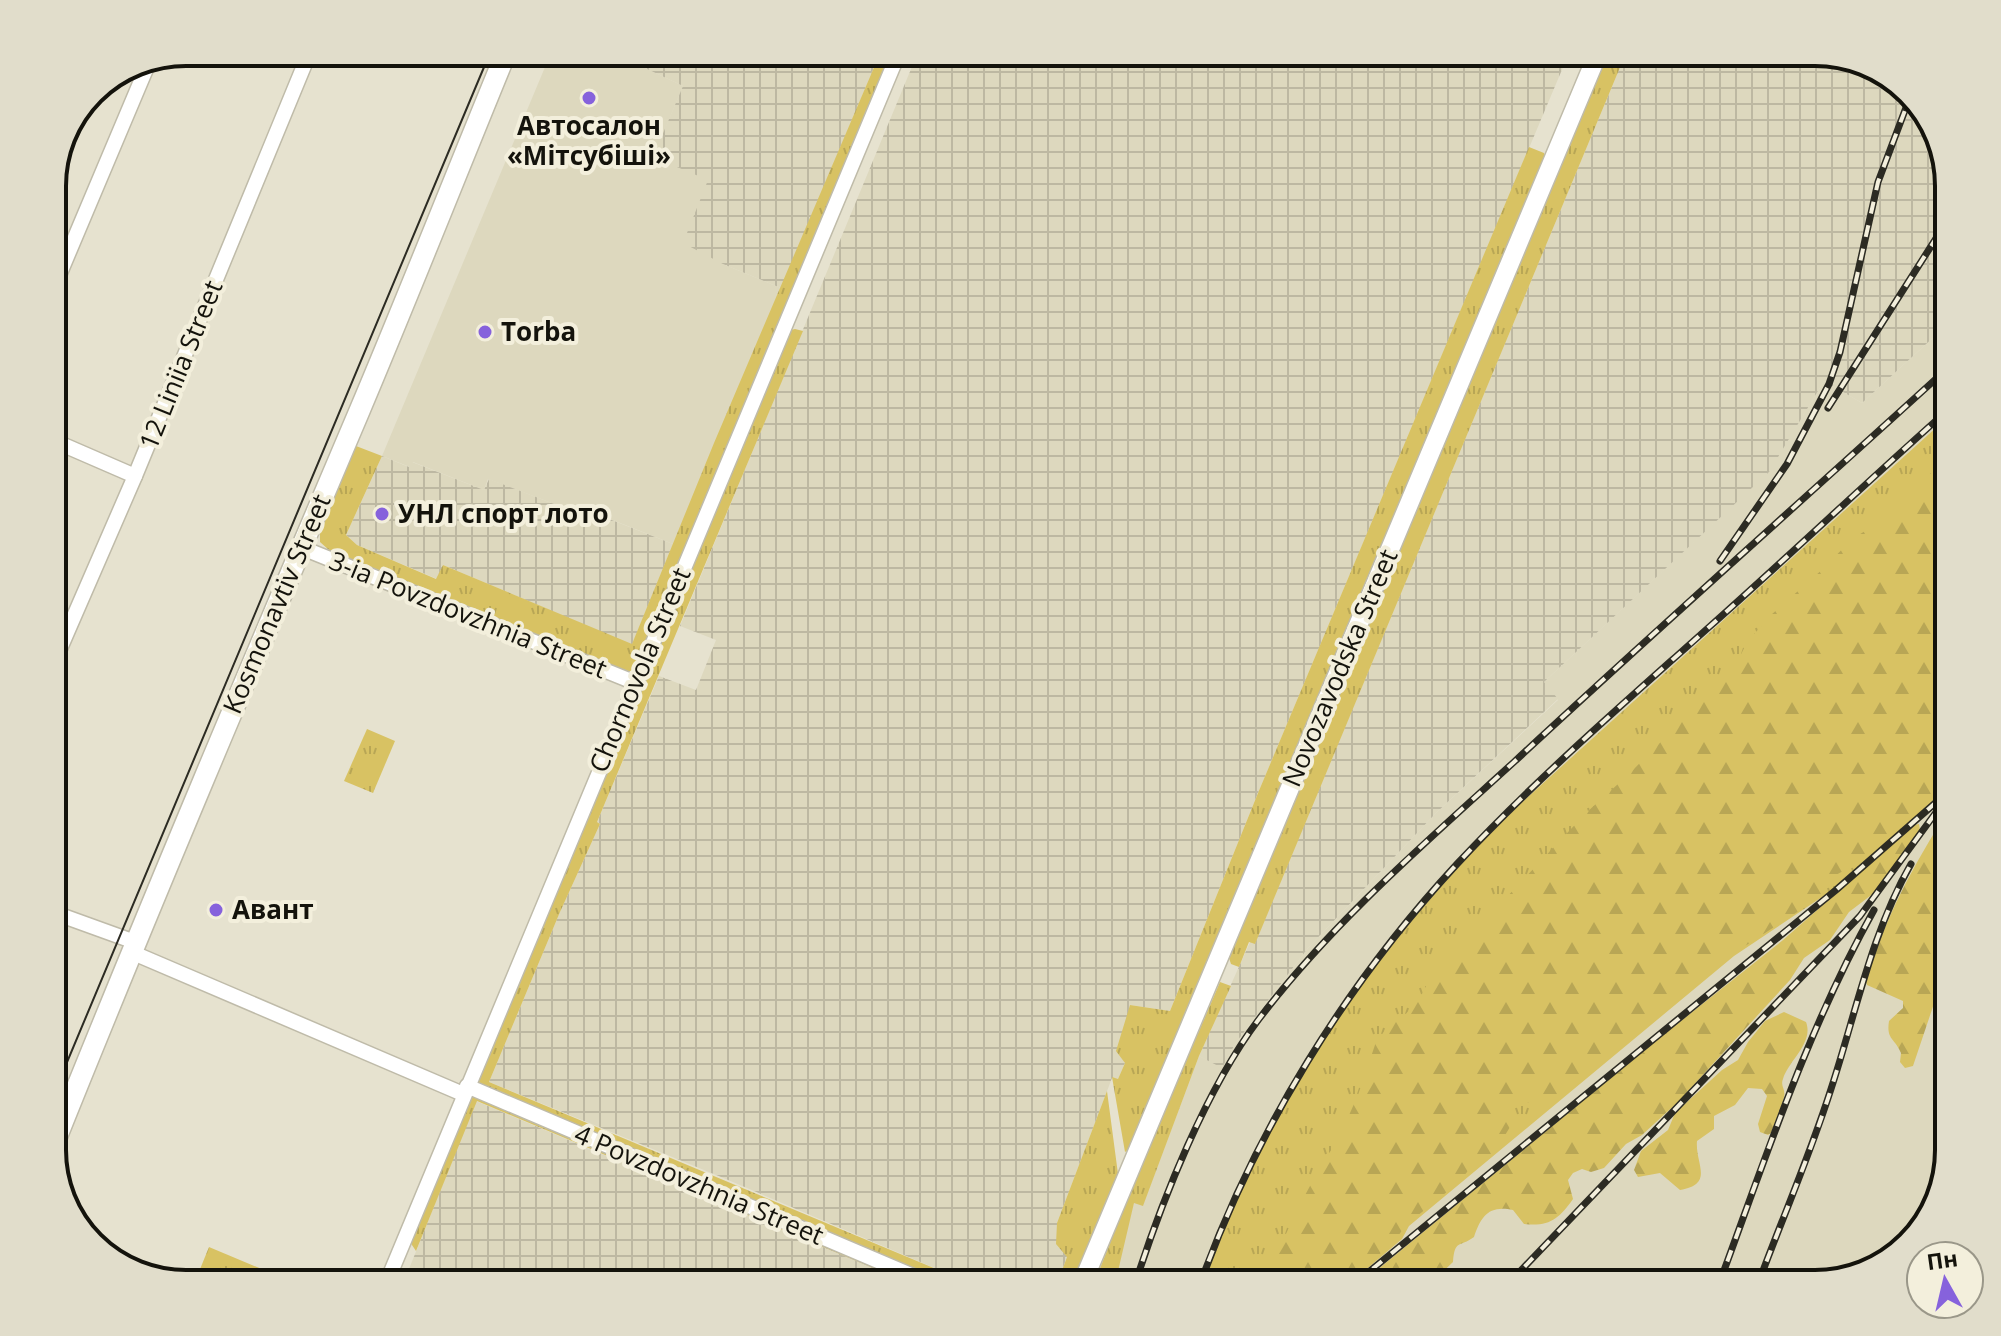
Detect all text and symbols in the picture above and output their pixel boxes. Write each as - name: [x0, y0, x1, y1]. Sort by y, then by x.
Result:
- marker: Автосалон «Мітсубіші»: [580, 89, 598, 107]
- place label: Автосалон «Мітсубіші»: [507, 107, 671, 173]
- street label: 12 Liniia Street: [130, 275, 230, 455]
- place label: Torba: [501, 313, 576, 349]
- marker: Torba: [476, 323, 494, 341]
- street label: Kosmonavtiv Street: [214, 488, 339, 719]
- place label: УНЛ спорт лото: [398, 495, 609, 531]
- marker: УНЛ спорт лото: [373, 505, 391, 523]
- street label: 3-ia Povzdovzhnia Street: [324, 542, 613, 686]
- street label: Novozavodska Street: [1273, 543, 1405, 792]
- street label: Chornovola Street: [580, 562, 698, 778]
- place label: Авант: [232, 891, 314, 927]
- marker: Авант: [207, 901, 225, 919]
- street label: 4 Povzdovzhnia Street: [569, 1115, 829, 1253]
- north arrow: [1905, 1240, 1985, 1320]
- text: Пн: [1925, 1242, 1959, 1276]

